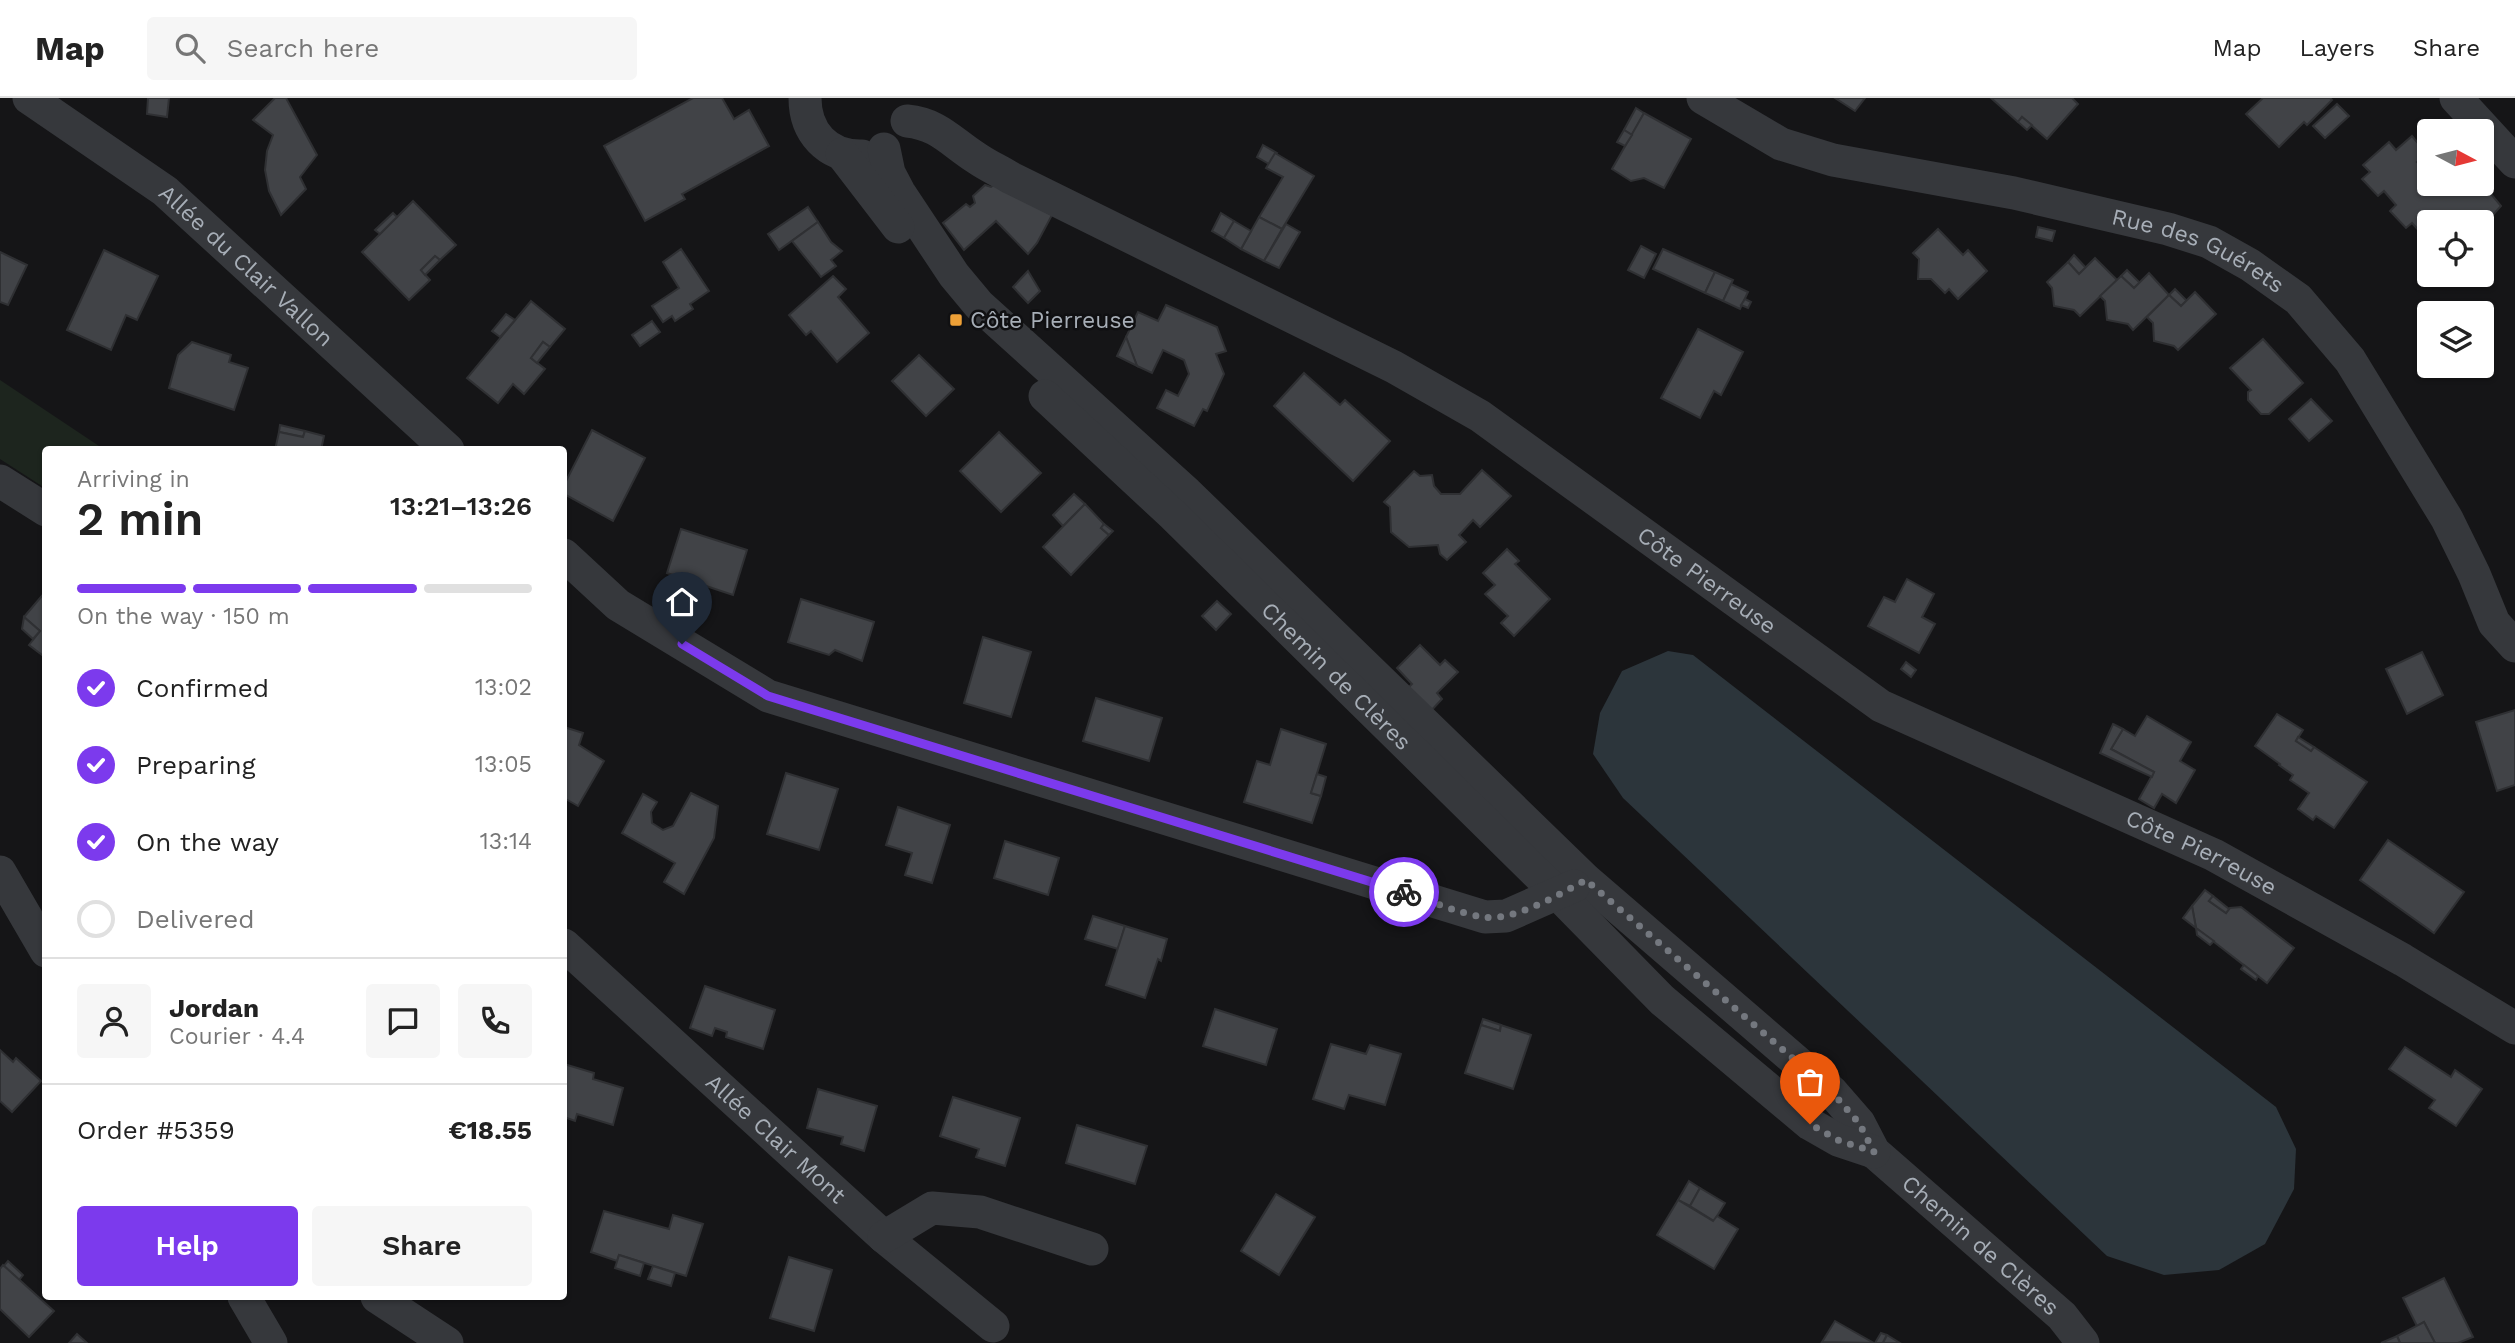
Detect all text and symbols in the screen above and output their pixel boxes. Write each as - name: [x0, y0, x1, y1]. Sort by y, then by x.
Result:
- search box: [147, 17, 637, 80]
- text: Map: [35, 29, 105, 68]
- icon: search: [171, 29, 209, 67]
- text: Search here: [227, 33, 379, 63]
- text: Map: [2213, 34, 2261, 62]
- text: Layers: [2299, 34, 2375, 62]
- text: Share: [2413, 34, 2480, 62]
- north arrow: [2417, 119, 2494, 196]
- map controls: [2417, 119, 2494, 378]
- street label: Allée du Clair Vallon: [154, 179, 339, 352]
- street label: Rue des Guérets: [2109, 203, 2290, 298]
- button: locate: [2417, 210, 2494, 287]
- button: layers: [2417, 301, 2494, 378]
- place label: Côte Pierreuse: [970, 307, 1135, 334]
- marker: Côte Pierreuse: [948, 312, 964, 328]
- text: Arriving in: [77, 466, 190, 493]
- text: 13:21–13:26: [390, 491, 532, 521]
- text: 2 min: [77, 492, 203, 546]
- street label: Côte Pierreuse: [1632, 521, 1782, 639]
- pin: [652, 572, 712, 644]
- icon: home: [663, 583, 701, 621]
- street label: Chemin de Clères: [1256, 596, 1417, 755]
- text: On the way · 150 m: [77, 603, 290, 630]
- icon: check: [77, 669, 115, 707]
- text: Confirmed: [136, 673, 269, 703]
- text: 13:02: [475, 674, 532, 701]
- icon: check: [77, 746, 115, 784]
- text: Preparing: [136, 750, 256, 780]
- text: 13:05: [475, 751, 532, 778]
- street label: Côte Pierreuse: [2122, 804, 2282, 901]
- icon: check: [77, 823, 115, 861]
- text: On the way: [136, 827, 279, 857]
- text: 13:14: [480, 828, 532, 855]
- courier: [1369, 857, 1439, 927]
- icon: bike: [1385, 873, 1423, 911]
- text: Delivered: [136, 904, 255, 934]
- button: person: [77, 984, 151, 1058]
- button: chat: [366, 984, 440, 1058]
- button: phone: [458, 984, 532, 1058]
- text: Jordan: [169, 993, 259, 1023]
- text: Courier · 4.4: [169, 1023, 305, 1050]
- pin: [1780, 1052, 1840, 1124]
- icon: bag: [1791, 1063, 1829, 1101]
- street label: Allée Clair Mont: [701, 1068, 852, 1209]
- text: Order #5359: [77, 1115, 235, 1145]
- text: €18.55: [448, 1115, 532, 1145]
- street label: Chemin de Clères: [1897, 1169, 2065, 1321]
- button: Help: [77, 1206, 298, 1286]
- button: Share: [312, 1206, 532, 1286]

